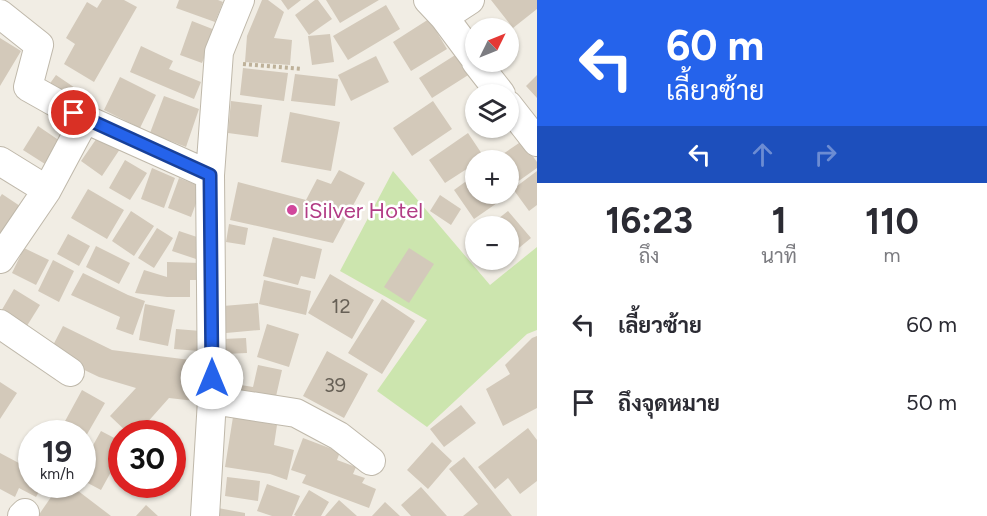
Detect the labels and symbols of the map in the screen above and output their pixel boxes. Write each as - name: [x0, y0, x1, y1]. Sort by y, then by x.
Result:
- north arrow: [465, 18, 519, 72]
- pin: [48, 87, 99, 138]
- place label: iSilver Hotel: [304, 197, 423, 224]
- marker: iSilver Hotel: [285, 203, 299, 217]
- house number: 12: [331, 294, 351, 318]
- position arrow: [180, 346, 244, 410]
- house number: 39: [324, 373, 346, 397]
- speed limit sign: 30: [108, 420, 186, 498]

